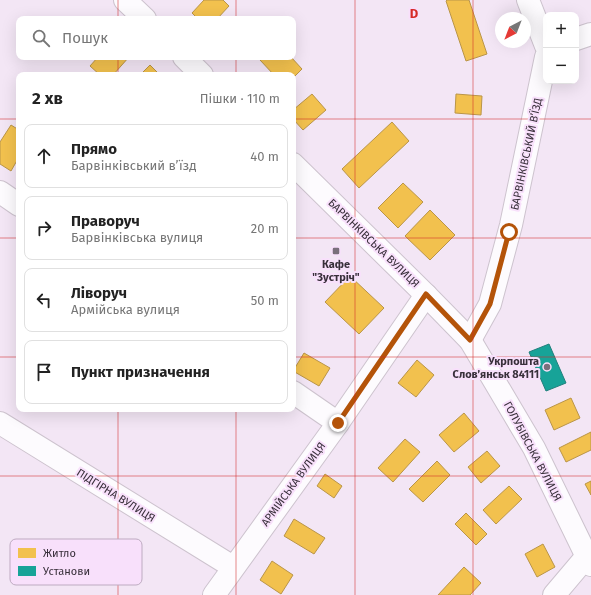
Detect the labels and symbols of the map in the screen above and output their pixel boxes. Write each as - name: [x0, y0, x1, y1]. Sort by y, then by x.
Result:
- text: D: [410, 6, 419, 21]
- north arrow: [495, 12, 531, 48]
- street label: БАРВІНКІВСЬКИЙ В’ЇЗД: [507, 96, 545, 211]
- street label: БАРВІНКІВСЬКА ВУЛИЦЯ: [325, 196, 422, 290]
- route start: [500, 223, 518, 241]
- marker: Кафе "Зустріч": [331, 246, 341, 256]
- place label: Кафе "Зустріч": [312, 258, 360, 284]
- place label: Укрпошта Слов’янськ 84111: [453, 355, 539, 381]
- marker: Укрпошта Слов’янськ 84111: [542, 362, 552, 372]
- street label: ГОЛУБІВСЬКА ВУЛИЦЯ: [501, 399, 564, 503]
- route end: [329, 414, 347, 432]
- street label: АРМІЙСЬКА ВУЛИЦЯ: [259, 440, 328, 529]
- street label: ПІДГІРНА ВУЛИЦЯ: [74, 466, 157, 525]
- legend: [10, 539, 142, 585]
- text: Житло: [43, 547, 76, 560]
- text: Установи: [43, 565, 90, 578]

